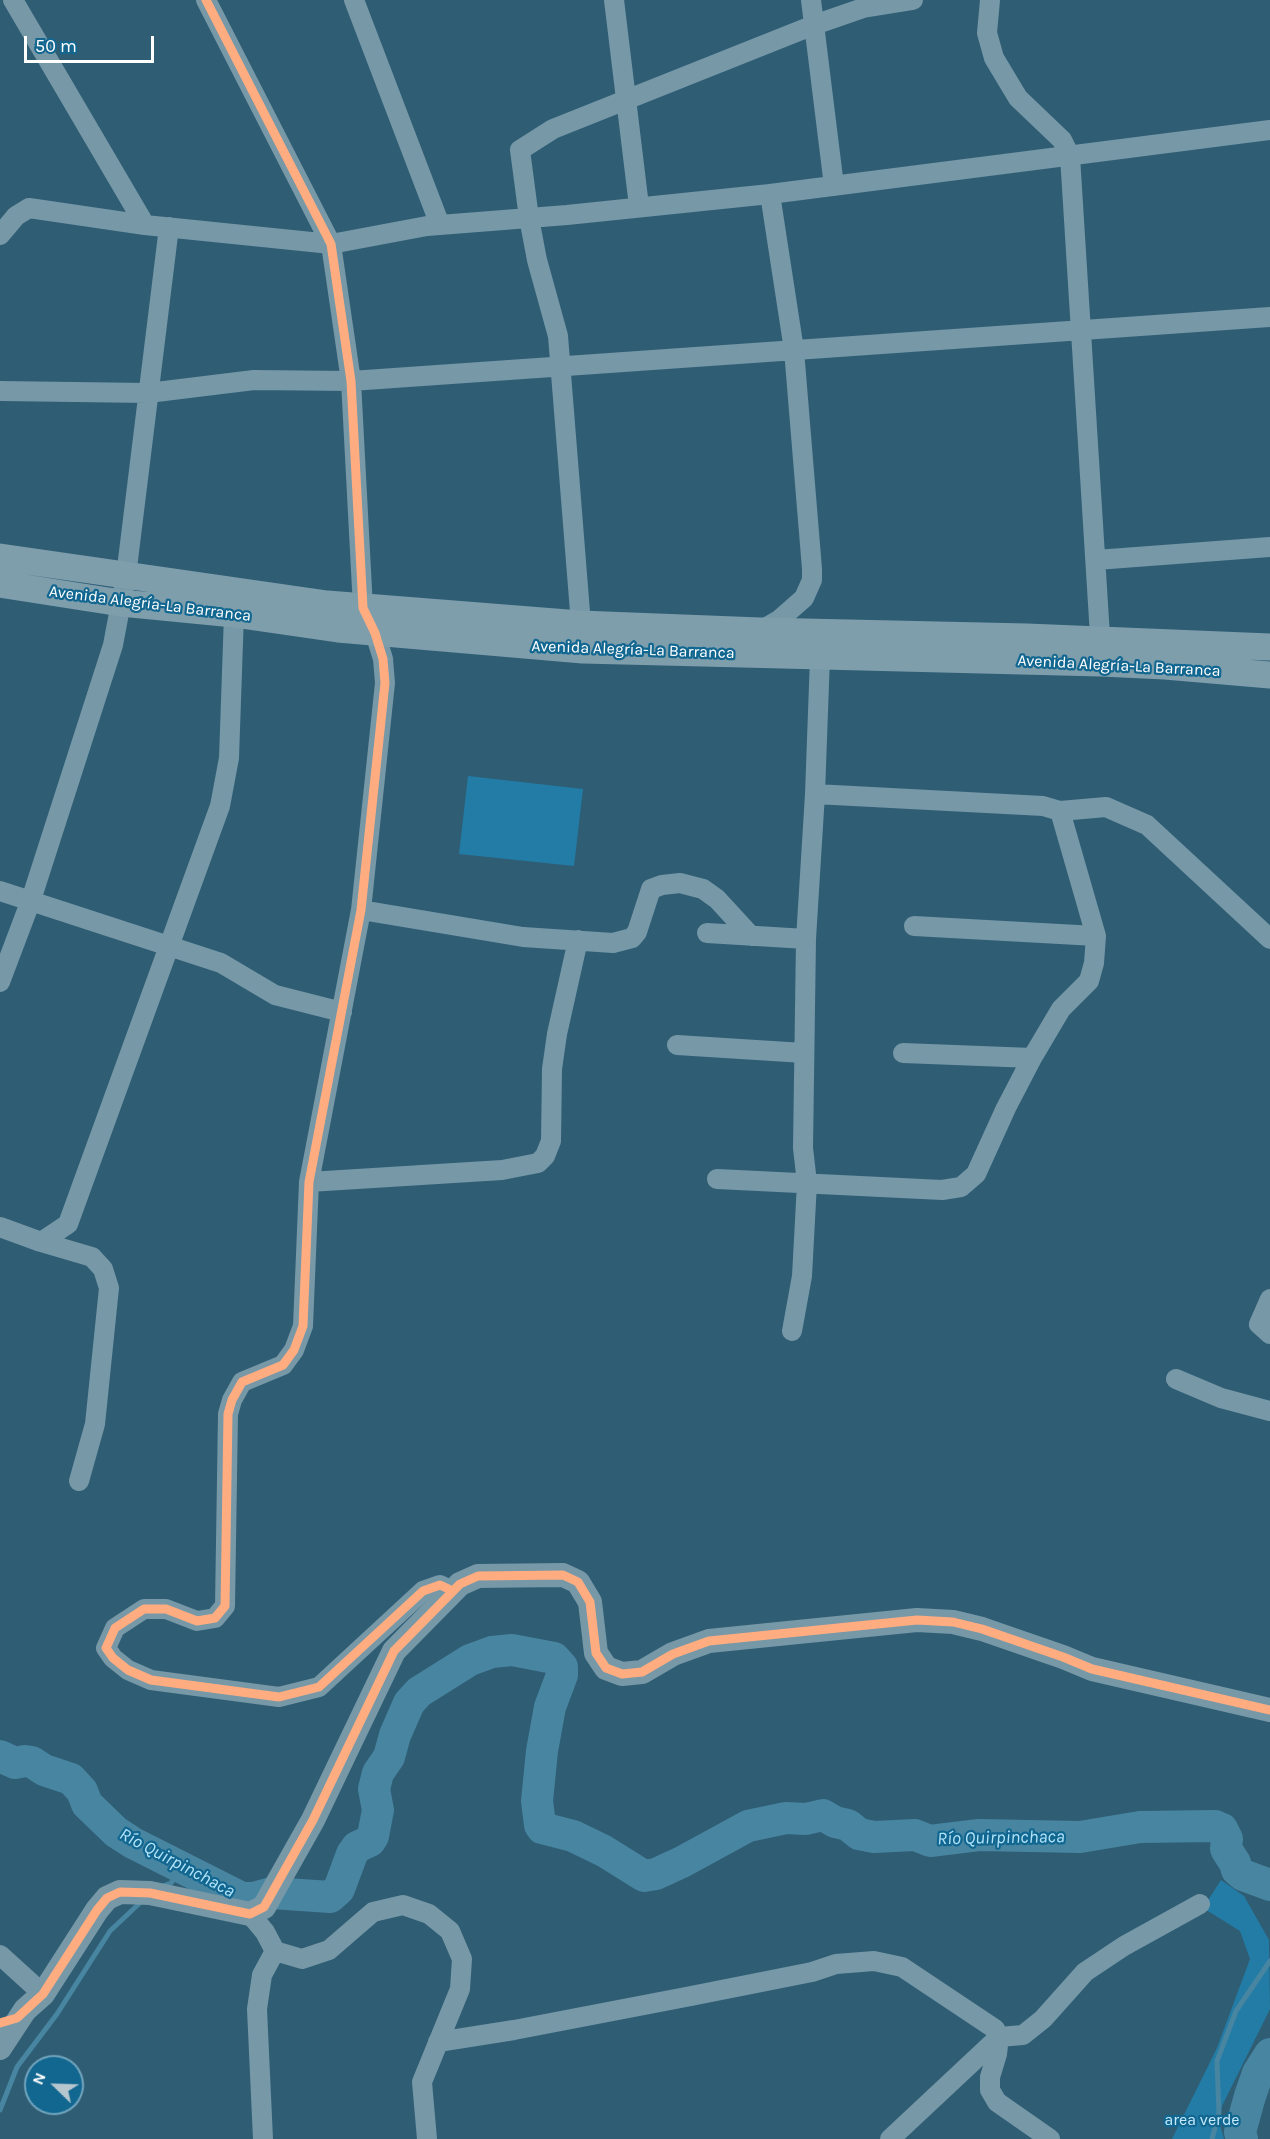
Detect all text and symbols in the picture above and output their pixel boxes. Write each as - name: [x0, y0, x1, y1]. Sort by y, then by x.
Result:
- scale bar: [27, 24, 158, 62]
- text: 50 m: [35, 35, 77, 57]
- street label: Avenida Alegría-La Barranca: [48, 582, 252, 626]
- street label: Avenida Alegría-La Barranca: [531, 637, 735, 663]
- street label: Avenida Alegría-La Barranca: [1017, 651, 1221, 681]
- water label: Río Quirpinchaca: [116, 1823, 238, 1903]
- water label: Río Quirpinchaca: [937, 1826, 1065, 1850]
- north arrow: [24, 2055, 84, 2115]
- text: N: [28, 2070, 50, 2088]
- park label: area verde: [1164, 2110, 1240, 2130]

